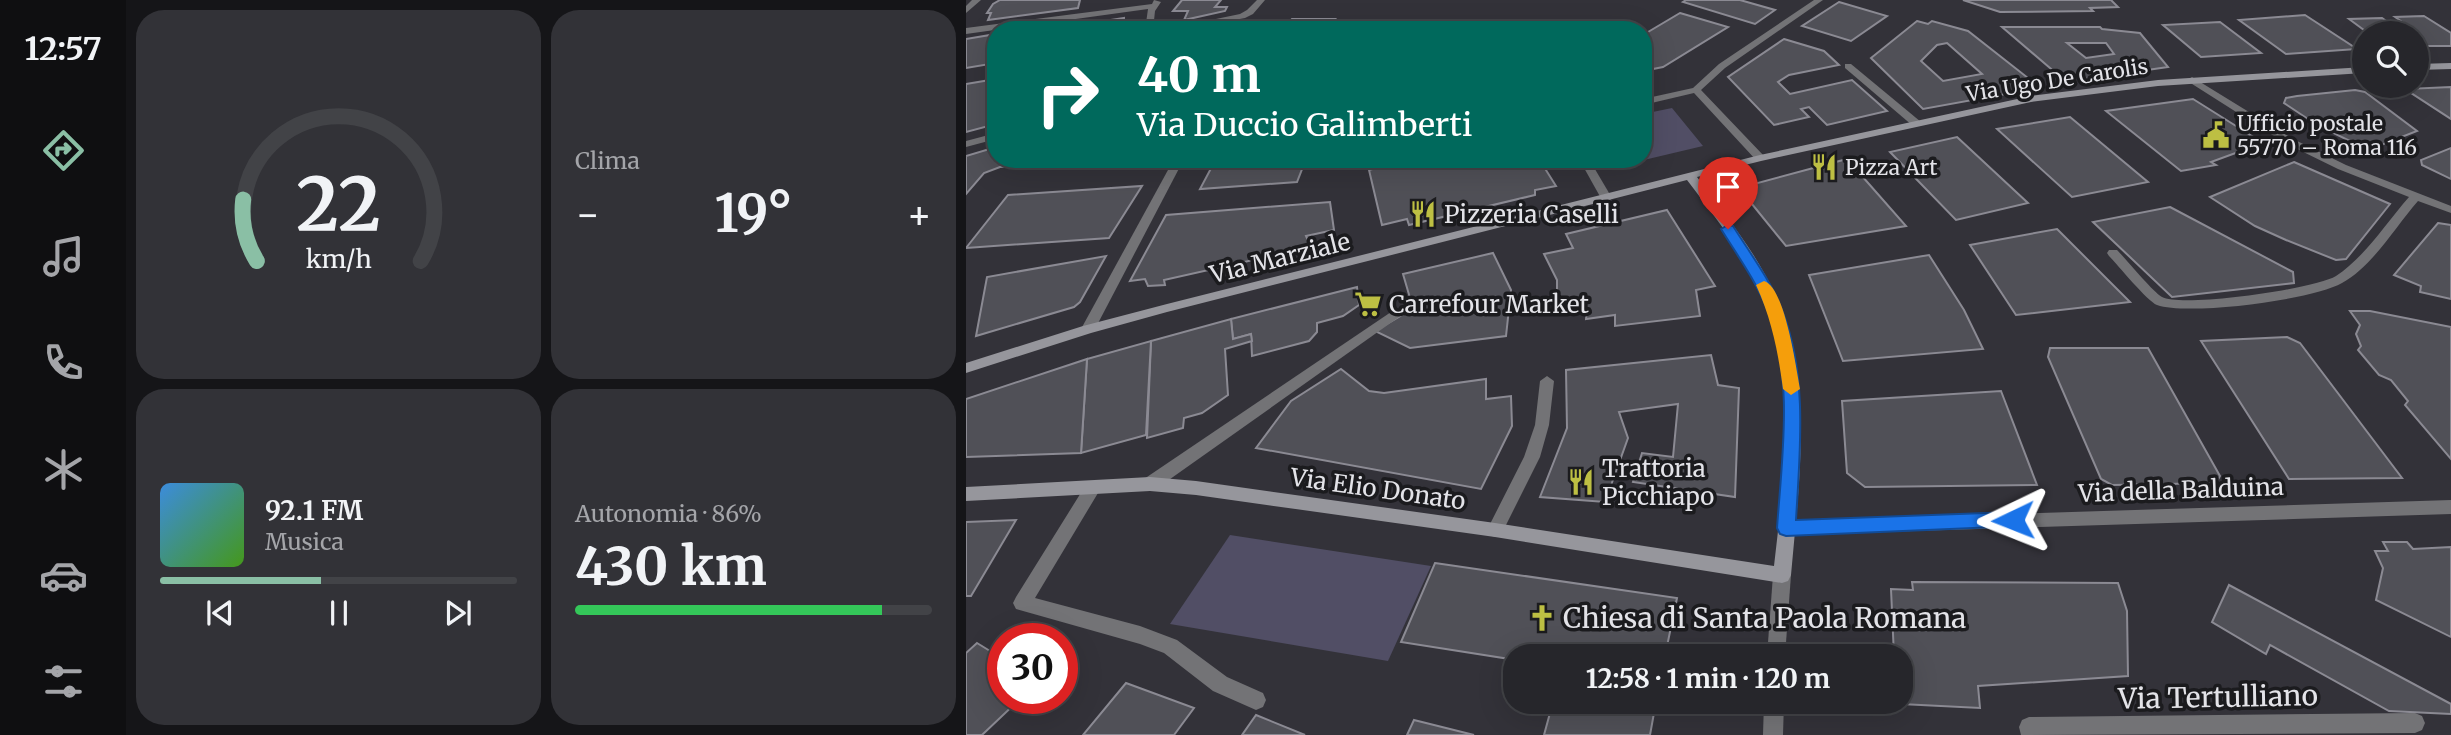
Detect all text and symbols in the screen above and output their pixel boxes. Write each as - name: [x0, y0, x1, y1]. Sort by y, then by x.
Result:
- map controls: [2352, 21, 2429, 98]
- button: search: [2352, 21, 2429, 98]
- text: 12:57: [24, 29, 102, 69]
- text: 40 m: [1137, 44, 1261, 105]
- icon: right: [1022, 49, 1113, 140]
- street label: Via Ugo De Carolis: [1963, 52, 2150, 108]
- text: Via Duccio Galimberti: [1137, 105, 1472, 145]
- place label: Ufficio postale 55770 – Roma 116: [2237, 110, 2417, 161]
- public building icon: Ufficio postale 55770 – Roma 116: [2201, 120, 2231, 150]
- icon: directions: [39, 126, 88, 175]
- text: Clima: [575, 146, 640, 175]
- restaurant icon: Pizza Art: [1809, 152, 1839, 182]
- place label: Pizza Art: [1845, 154, 1937, 181]
- pin: [1698, 157, 1758, 229]
- text: 22: [296, 159, 381, 251]
- icon: arrive: [1709, 168, 1747, 206]
- text: 19°: [715, 181, 793, 246]
- text: −: [575, 191, 600, 238]
- text: +: [907, 191, 932, 238]
- restaurant icon: Pizzeria Caselli: [1408, 199, 1438, 229]
- place label: Pizzeria Caselli: [1444, 199, 1619, 230]
- street label: Via Marziale: [1206, 226, 1353, 291]
- icon: music: [39, 232, 88, 281]
- text: km/h: [305, 242, 372, 274]
- supermarket icon: Carrefour Market: [1353, 289, 1383, 319]
- place label: Carrefour Market: [1389, 289, 1589, 320]
- icon: phone: [39, 338, 88, 387]
- icon: climate: [39, 445, 88, 494]
- place label: Trattoria Picchiapo: [1602, 453, 1714, 512]
- street label: Via Elio Donato: [1288, 461, 1467, 517]
- restaurant icon: Trattoria Picchiapo: [1566, 467, 1596, 497]
- street label: Via della Balduina: [2077, 471, 2284, 509]
- position arrow: [1976, 483, 2050, 557]
- text: 92.1 FM: [265, 494, 363, 527]
- text: Autonomia · 86%: [575, 499, 762, 528]
- text: Musica: [265, 527, 344, 556]
- text: 430 km: [575, 534, 767, 599]
- icon: car: [39, 551, 88, 600]
- icon: previous: [201, 594, 239, 632]
- icon: pause: [320, 594, 358, 632]
- icon: next: [439, 594, 477, 632]
- place label: Chiesa di Santa Paola Romana: [1563, 600, 1966, 636]
- church icon: Chiesa di Santa Paola Romana: [1527, 603, 1557, 633]
- speed limit sign: 30: [987, 623, 1078, 714]
- icon: filters: [39, 657, 88, 706]
- text: 12:58 · 1 min · 120 m: [1586, 662, 1830, 695]
- street label: Via Tertulliano: [2117, 677, 2318, 717]

